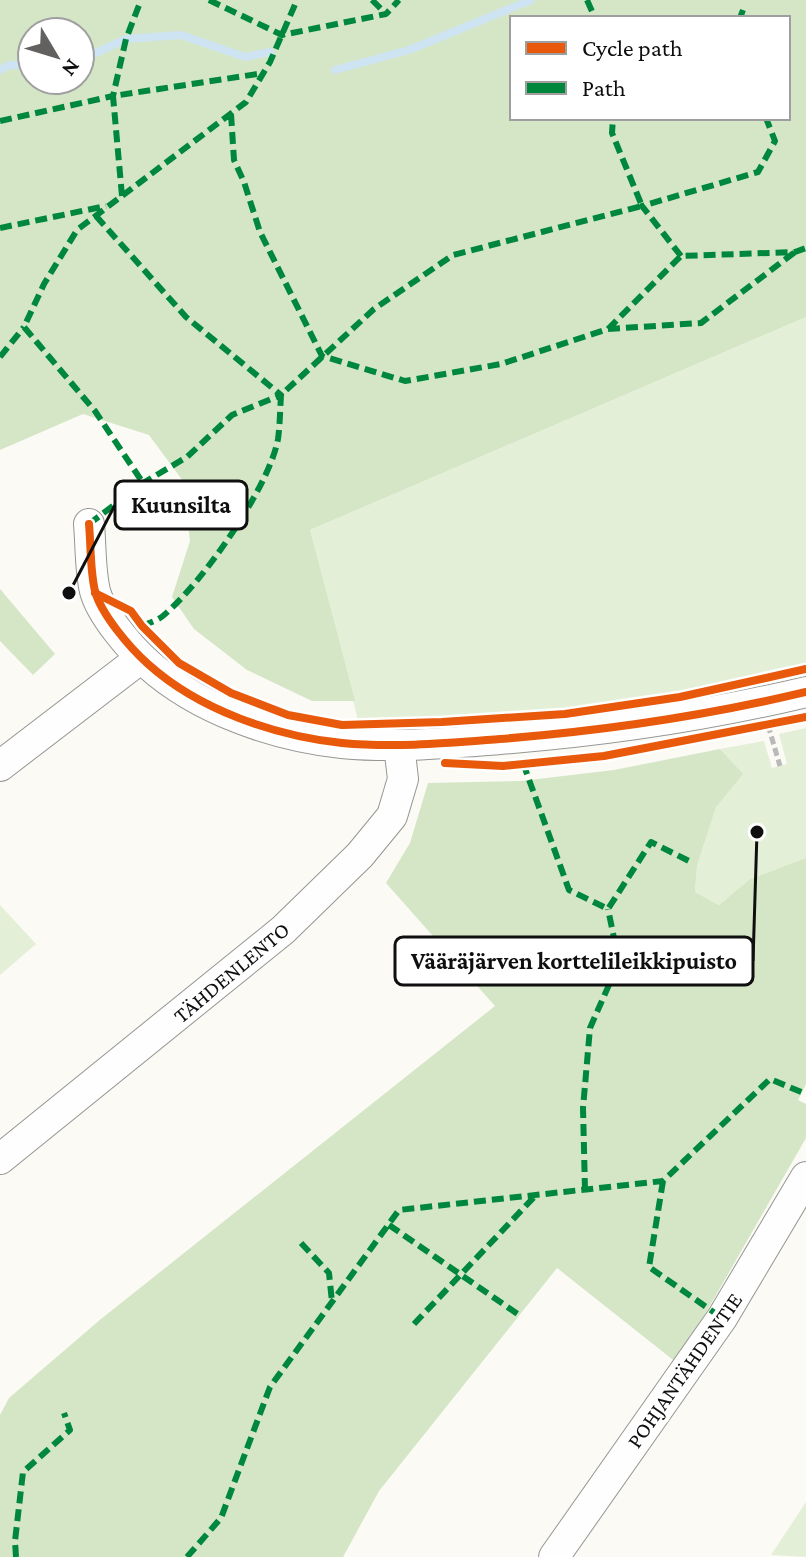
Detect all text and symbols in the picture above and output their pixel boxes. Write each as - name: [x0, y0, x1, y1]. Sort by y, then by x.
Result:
- north arrow: [16, 16, 96, 96]
- legend: [510, 16, 790, 120]
- text: Cycle path: [582, 34, 683, 61]
- text: N: [57, 54, 86, 82]
- text: Path: [582, 74, 626, 101]
- callout: Kuunsilta: [115, 481, 247, 529]
- text: Kuunsilta: [131, 491, 231, 518]
- street label: TÄHDENLENTO: [168, 917, 294, 1028]
- callout: Vääräjärven korttelileikkipuisto: [395, 937, 753, 985]
- text: Vääräjärven korttelileikkipuisto: [410, 947, 737, 975]
- street label: POHJANTÄHDENTIE: [622, 1288, 747, 1453]

